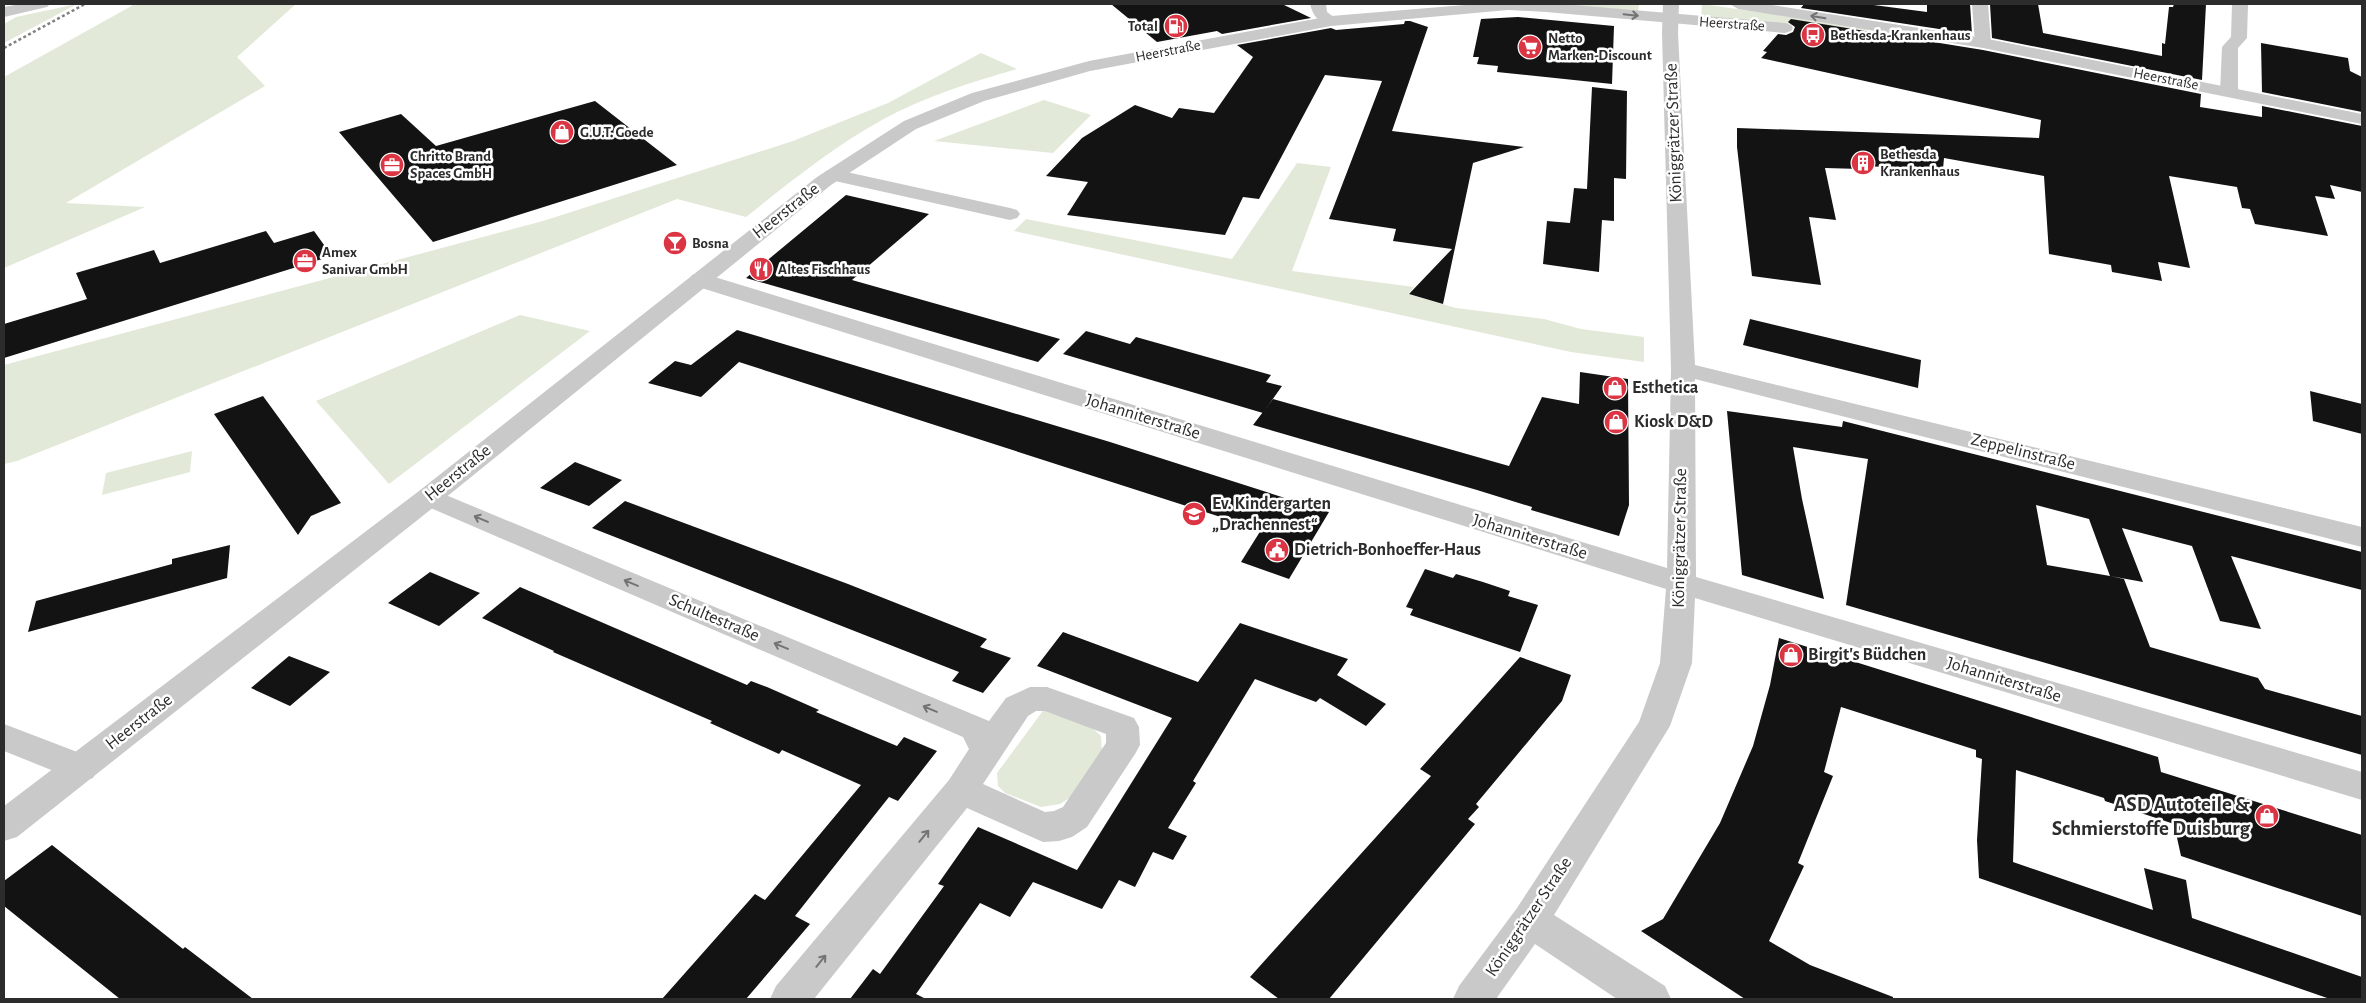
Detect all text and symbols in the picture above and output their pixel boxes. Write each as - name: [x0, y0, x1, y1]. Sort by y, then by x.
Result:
- one-way arrow: [1623, 10, 1639, 20]
- one-way arrow: [1810, 11, 1826, 21]
- fuel station icon: Total: [1163, 13, 1189, 39]
- street label: Heerstraße: [1699, 14, 1765, 34]
- place label: Total: [1128, 19, 1158, 34]
- bus stop icon: Bethesda-Krankenhaus: [1800, 22, 1826, 48]
- place label: Bethesda-Krankenhaus: [1830, 28, 1971, 43]
- place label: Netto Marken-Discount: [1548, 31, 1652, 63]
- supermarket icon: Netto Marken-Discount: [1517, 34, 1543, 60]
- street label: Heerstraße: [1134, 37, 1202, 65]
- street label: Königgrätzer Straße: [1663, 63, 1685, 203]
- street label: Heerstraße: [2132, 65, 2200, 93]
- shop icon: G.U.T. Goede: [549, 119, 575, 145]
- place label: G.U.T. Goede: [580, 125, 654, 140]
- place label: Bethesda Krankenhaus: [1880, 147, 1960, 179]
- place label: Chritto Brand Spaces GmbH: [410, 149, 492, 181]
- building icon: Bethesda Krankenhaus: [1850, 150, 1876, 176]
- office icon: Chritto Brand Spaces GmbH: [379, 152, 405, 178]
- street label: Heerstraße: [749, 180, 823, 242]
- bar icon: Bosna: [662, 230, 688, 256]
- place label: Bosna: [692, 236, 729, 251]
- place label: Amex Sanivar GmbH: [322, 245, 408, 277]
- office icon: Amex Sanivar GmbH: [292, 248, 318, 274]
- restaurant icon: Altes Fischhaus: [748, 256, 774, 282]
- place label: Altes Fischhaus: [778, 262, 870, 277]
- shop icon: Esthetica: [1602, 375, 1628, 401]
- place label: Esthetica: [1632, 379, 1699, 397]
- street label: Johanniterstraße: [1084, 391, 1202, 443]
- shop icon: Kiosk D&D: [1603, 409, 1629, 435]
- place label: Kiosk D&D: [1634, 413, 1713, 431]
- street label: Zeppelinstraße: [1969, 430, 2077, 474]
- street label: Heerstraße: [422, 441, 494, 505]
- street label: Königgrätzer Straße: [1670, 468, 1690, 608]
- place label: Ev. Kindergarten „Drachennest“: [1212, 495, 1331, 534]
- school or university icon: Ev. Kindergarten „Drachennest“: [1181, 501, 1207, 527]
- street label: Johanniterstraße: [1471, 511, 1589, 563]
- one-way arrow: [474, 514, 489, 524]
- public building icon: Dietrich-Bonhoeffer-Haus: [1264, 537, 1290, 563]
- place label: Dietrich-Bonhoeffer-Haus: [1294, 541, 1481, 559]
- one-way arrow: [624, 577, 639, 587]
- street label: Schultestraße: [666, 591, 762, 645]
- one-way arrow: [774, 640, 789, 650]
- shop icon: Birgit's Büdchen: [1778, 642, 1804, 668]
- place label: Birgit's Büdchen: [1808, 646, 1926, 664]
- street label: Johanniterstraße: [1945, 654, 2063, 706]
- street label: Heerstraße: [102, 691, 176, 753]
- one-way arrow: [923, 704, 938, 713]
- place label: ASD Autoteile & Schmierstoffe Duisburg: [2052, 794, 2250, 839]
- shop icon: ASD Autoteile & Schmierstoffe Duisburg: [2254, 803, 2280, 829]
- one-way arrow: [918, 829, 929, 842]
- street label: Königgrätzer Straße: [1482, 854, 1576, 980]
- one-way arrow: [816, 955, 827, 968]

